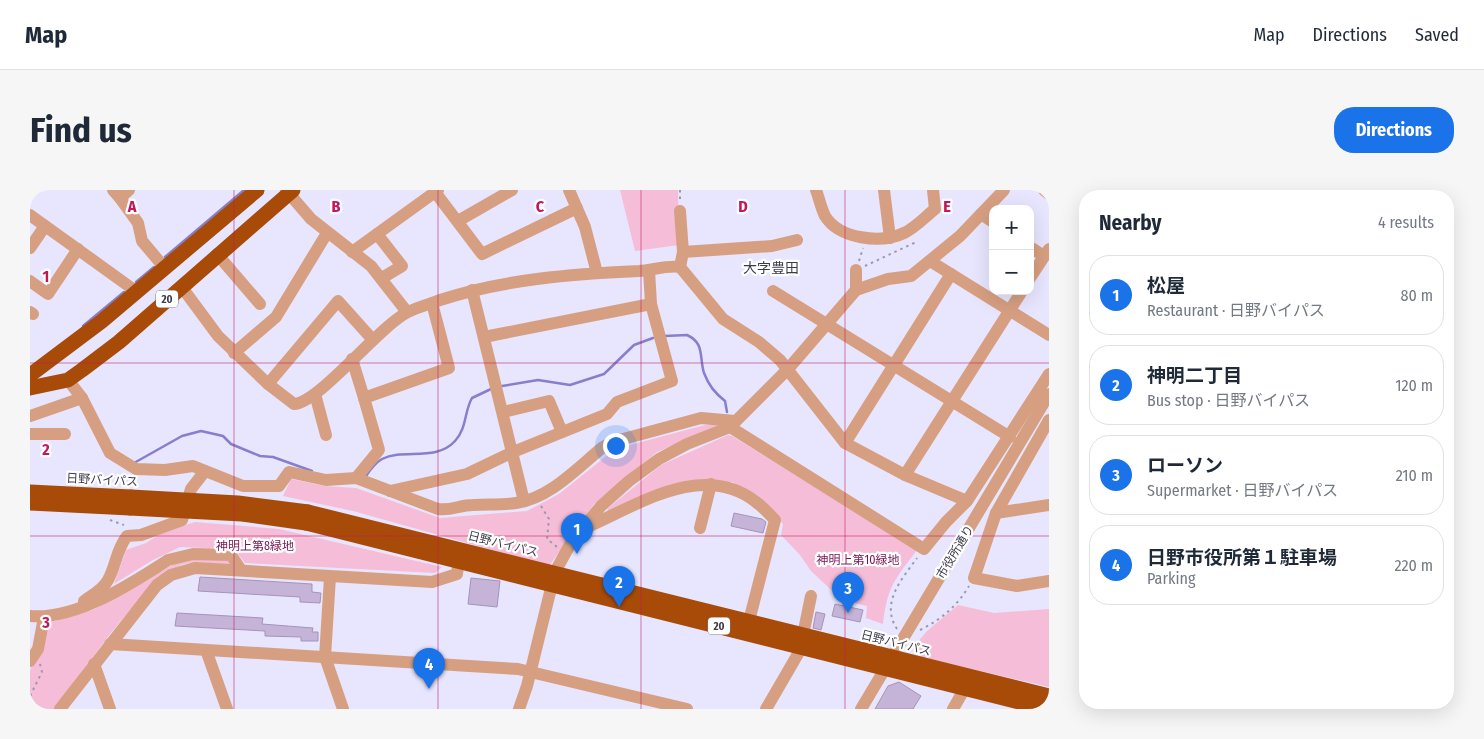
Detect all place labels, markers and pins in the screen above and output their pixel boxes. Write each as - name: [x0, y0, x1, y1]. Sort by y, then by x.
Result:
- pin: 1: [561, 513, 593, 554]
- pin: 2: [603, 566, 635, 607]
- pin: 3: [832, 572, 864, 613]
- pin: 4: [413, 648, 445, 689]

